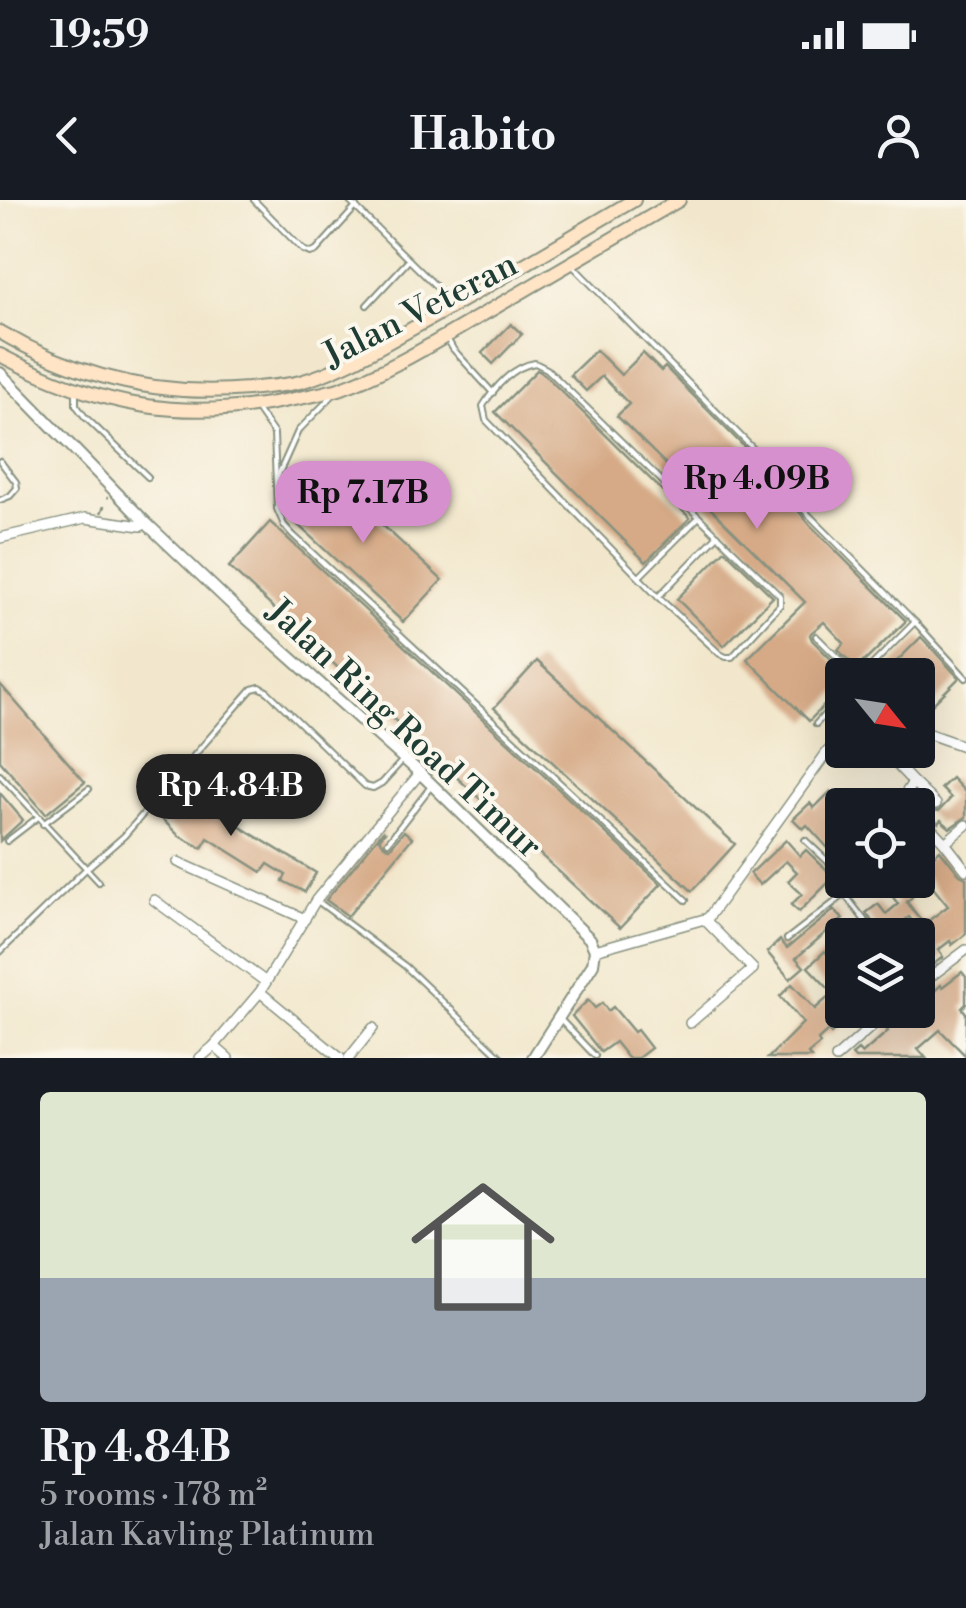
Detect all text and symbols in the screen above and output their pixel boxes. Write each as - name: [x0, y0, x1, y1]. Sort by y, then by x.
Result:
- text: 19:59: [50, 12, 149, 59]
- text: Habito: [409, 107, 557, 164]
- icon: back: [40, 108, 95, 163]
- icon: person: [871, 108, 926, 163]
- street label: Jalan Veteran: [315, 243, 525, 378]
- pin: Rp 4.09B: [654, 447, 860, 532]
- text: Rp 4.09B: [684, 459, 830, 499]
- pin: Rp 7.17B: [260, 461, 466, 546]
- text: Rp 7.17B: [297, 473, 429, 513]
- street label: Jalan Ring Road Timur: [256, 589, 551, 868]
- north arrow: [825, 658, 935, 768]
- map controls: [825, 658, 935, 1028]
- pin: Rp 4.84B: [128, 754, 334, 839]
- text: Rp 4.84B: [158, 766, 304, 806]
- button: locate: [825, 788, 935, 898]
- button: layers: [825, 918, 935, 1028]
- icon: home: [393, 1157, 573, 1337]
- text: Rp 4.84B: [40, 1422, 231, 1475]
- text: 5 rooms · 178 m²: [40, 1475, 267, 1515]
- text: Jalan Kavling Platinum: [40, 1515, 375, 1555]

